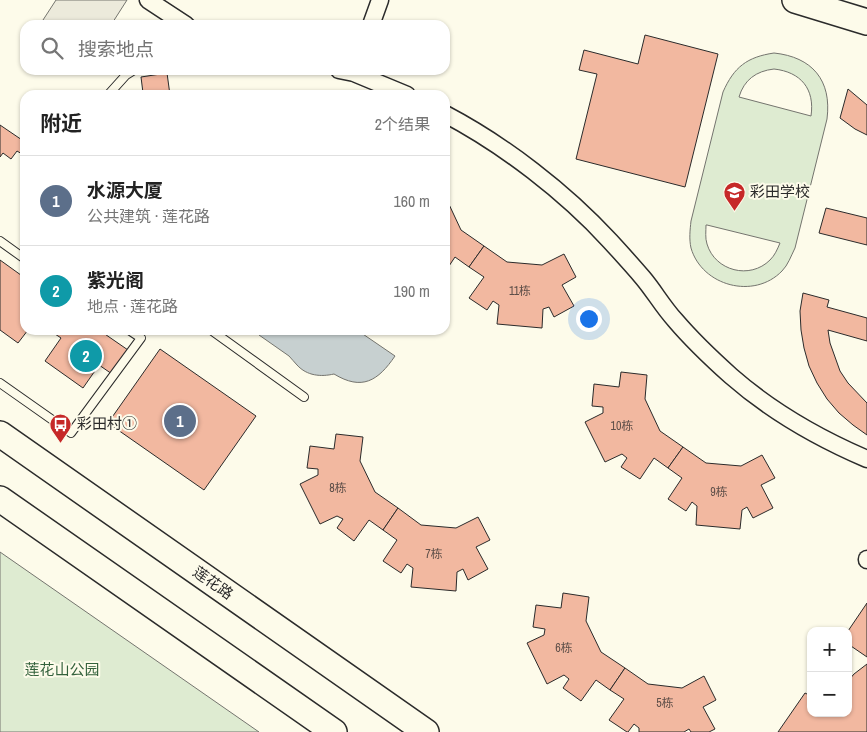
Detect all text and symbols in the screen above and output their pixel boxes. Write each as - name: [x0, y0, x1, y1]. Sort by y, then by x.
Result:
- search box: [20, 20, 450, 75]
- icon: search: [38, 34, 66, 62]
- text: 搜索地点: [78, 36, 154, 62]
- text: 附近: [40, 109, 82, 138]
- text: 2个结果: [375, 113, 430, 135]
- text: 水源大厦: [87, 177, 163, 203]
- school or university icon: 彩田学校: [722, 180, 746, 211]
- place label: 彩田学校: [750, 181, 810, 202]
- text: 1: [52, 190, 60, 212]
- text: 160 m: [394, 190, 430, 212]
- text: 公共建筑 · 莲花路: [87, 205, 210, 227]
- text: 紫光阁: [87, 267, 144, 293]
- text: 2: [52, 280, 60, 302]
- text: 190 m: [394, 280, 430, 302]
- house number: 11栋: [509, 283, 531, 299]
- text: 地点 · 莲花路: [87, 295, 178, 317]
- your location: [576, 306, 602, 332]
- pin: 2: [70, 337, 102, 375]
- pin: 1: [164, 402, 196, 440]
- bus stop icon: 彩田村①: [49, 412, 73, 443]
- place label: 彩田村①: [77, 413, 137, 434]
- house number: 10栋: [611, 418, 633, 434]
- house number: 8栋: [329, 480, 347, 496]
- house number: 9栋: [710, 484, 728, 500]
- house number: 7栋: [425, 546, 443, 562]
- street label: 莲花路: [189, 561, 238, 604]
- map controls: [807, 627, 852, 717]
- button: +: [807, 627, 852, 672]
- house number: 6栋: [555, 640, 573, 656]
- park label: 莲花山公园: [24, 659, 100, 680]
- button: −: [807, 672, 852, 717]
- house number: 5栋: [656, 695, 674, 711]

